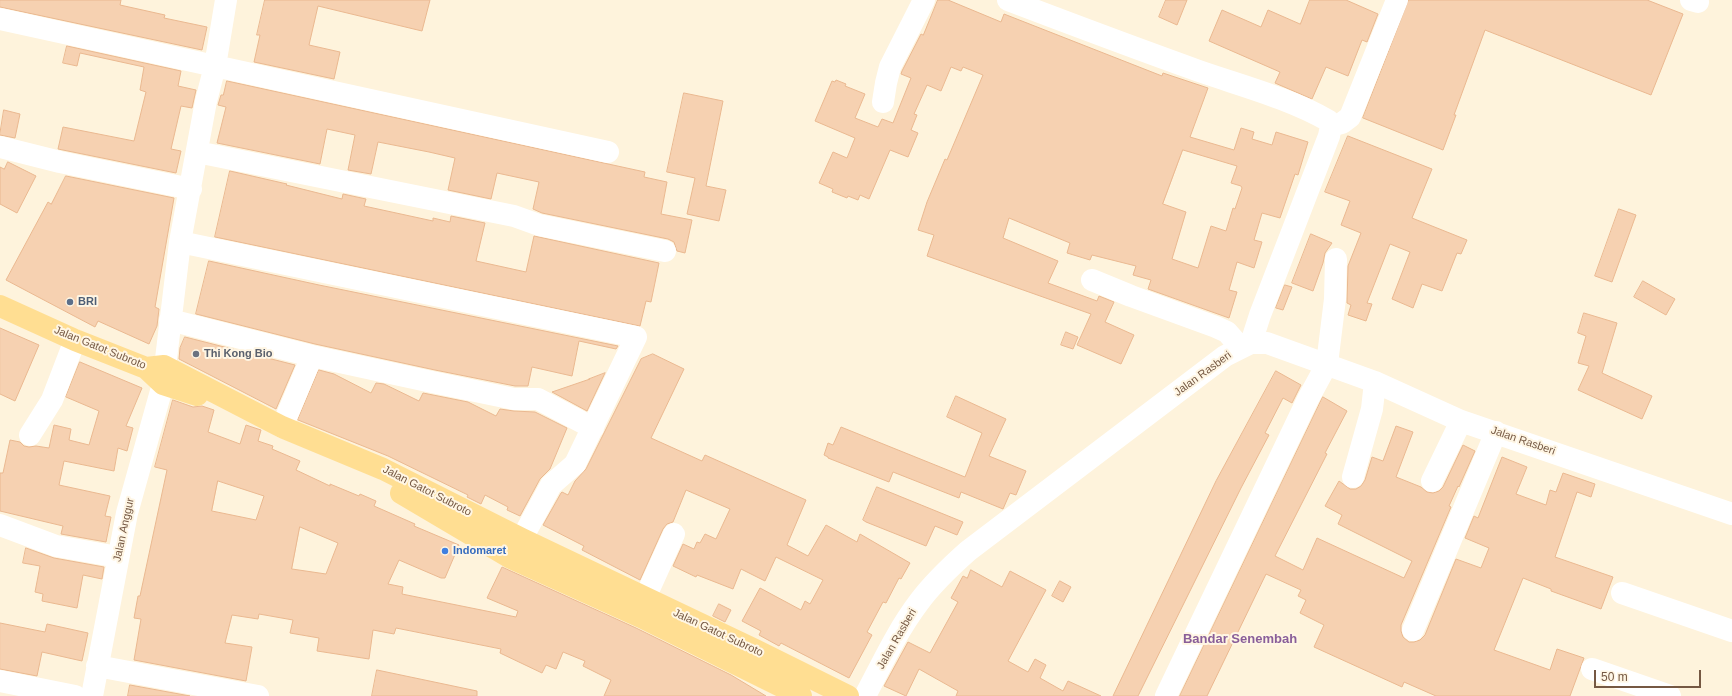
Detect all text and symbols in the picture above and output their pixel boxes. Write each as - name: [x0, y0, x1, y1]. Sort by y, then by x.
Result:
- place label: BRI: [78, 295, 97, 309]
- marker: BRI: [65, 297, 75, 307]
- street label: Jalan Gatot Subroto: [52, 324, 148, 372]
- place label: Thi Kong Bio: [204, 347, 272, 361]
- marker: Thi Kong Bio: [191, 349, 201, 359]
- street label: Jalan Rasberi: [1172, 349, 1234, 399]
- street label: Jalan Rasberi: [1489, 424, 1557, 458]
- street label: Jalan Gatot Subroto: [380, 463, 474, 519]
- street label: Jalan Anggur: [111, 497, 137, 563]
- place label: Indomaret: [453, 544, 506, 558]
- marker: Indomaret: [440, 546, 450, 556]
- street label: Jalan Gatot Subroto: [671, 606, 765, 660]
- street label: Jalan Rasberi: [874, 607, 920, 671]
- district label: Bandar Senembah: [1183, 631, 1297, 647]
- scale bar: [1596, 662, 1703, 688]
- text: 50 m: [1601, 670, 1628, 684]

